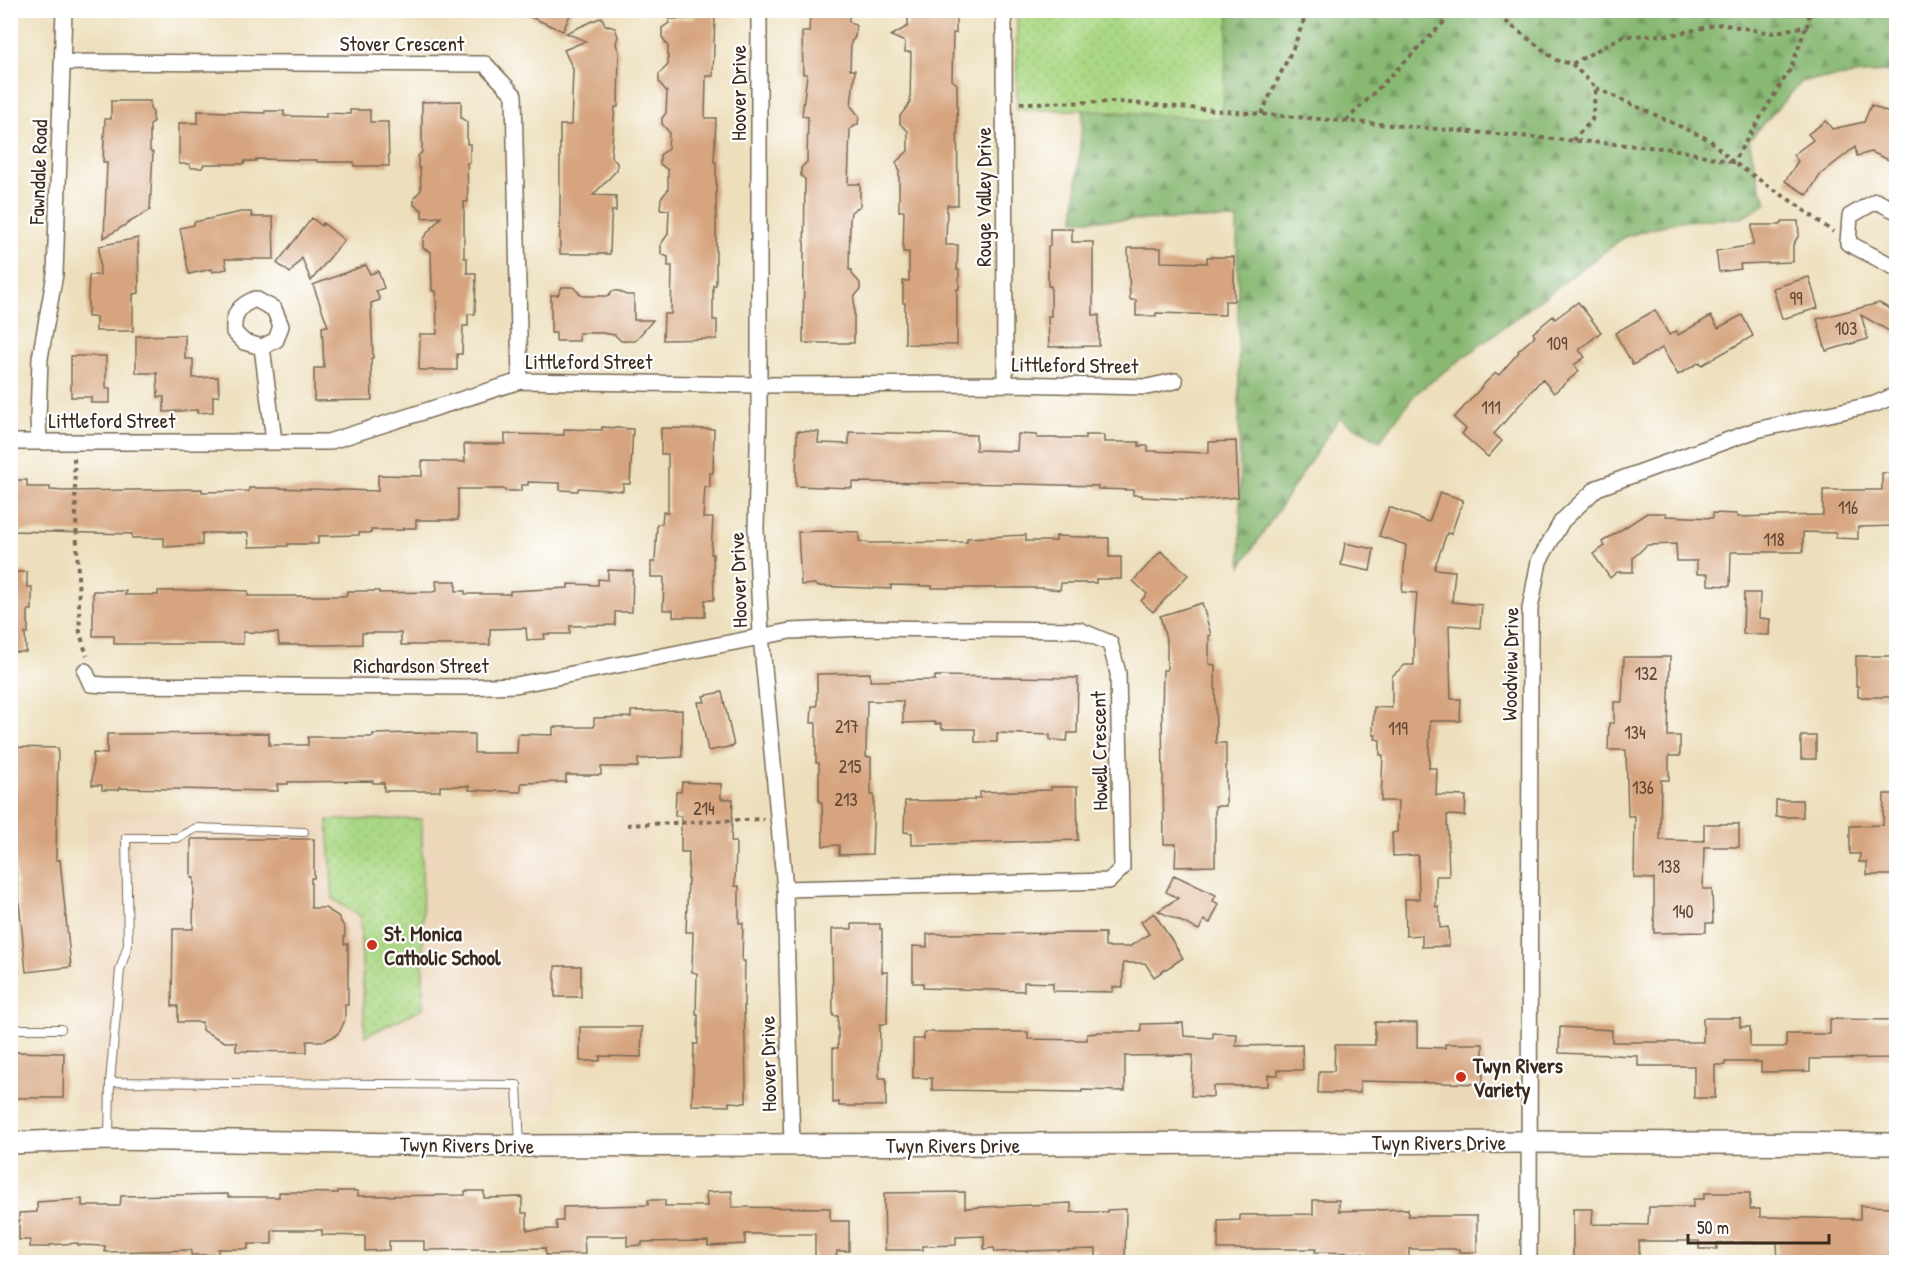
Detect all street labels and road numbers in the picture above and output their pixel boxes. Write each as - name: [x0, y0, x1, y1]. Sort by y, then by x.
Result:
- street label: Stover Crescent: [340, 29, 465, 58]
- street label: Hoover Drive: [724, 45, 753, 141]
- street label: Fawndale Road: [22, 119, 54, 226]
- street label: Rouge Valley Drive: [969, 127, 998, 267]
- street label: Littleford Street: [526, 347, 653, 376]
- street label: Littleford Street: [1011, 349, 1139, 381]
- street label: Littleford Street: [49, 406, 176, 435]
- street label: Hoover Drive: [722, 532, 754, 628]
- street label: Woodview Drive: [1495, 607, 1525, 721]
- street label: Richardson Street: [353, 651, 490, 680]
- street label: Howell Crescent: [1083, 690, 1115, 811]
- street label: Hoover Drive: [753, 1016, 783, 1112]
- street label: Twyn Rivers Drive: [1372, 1128, 1506, 1157]
- street label: Twyn Rivers Drive: [400, 1129, 534, 1161]
- street label: Twyn Rivers Drive: [886, 1131, 1020, 1160]

